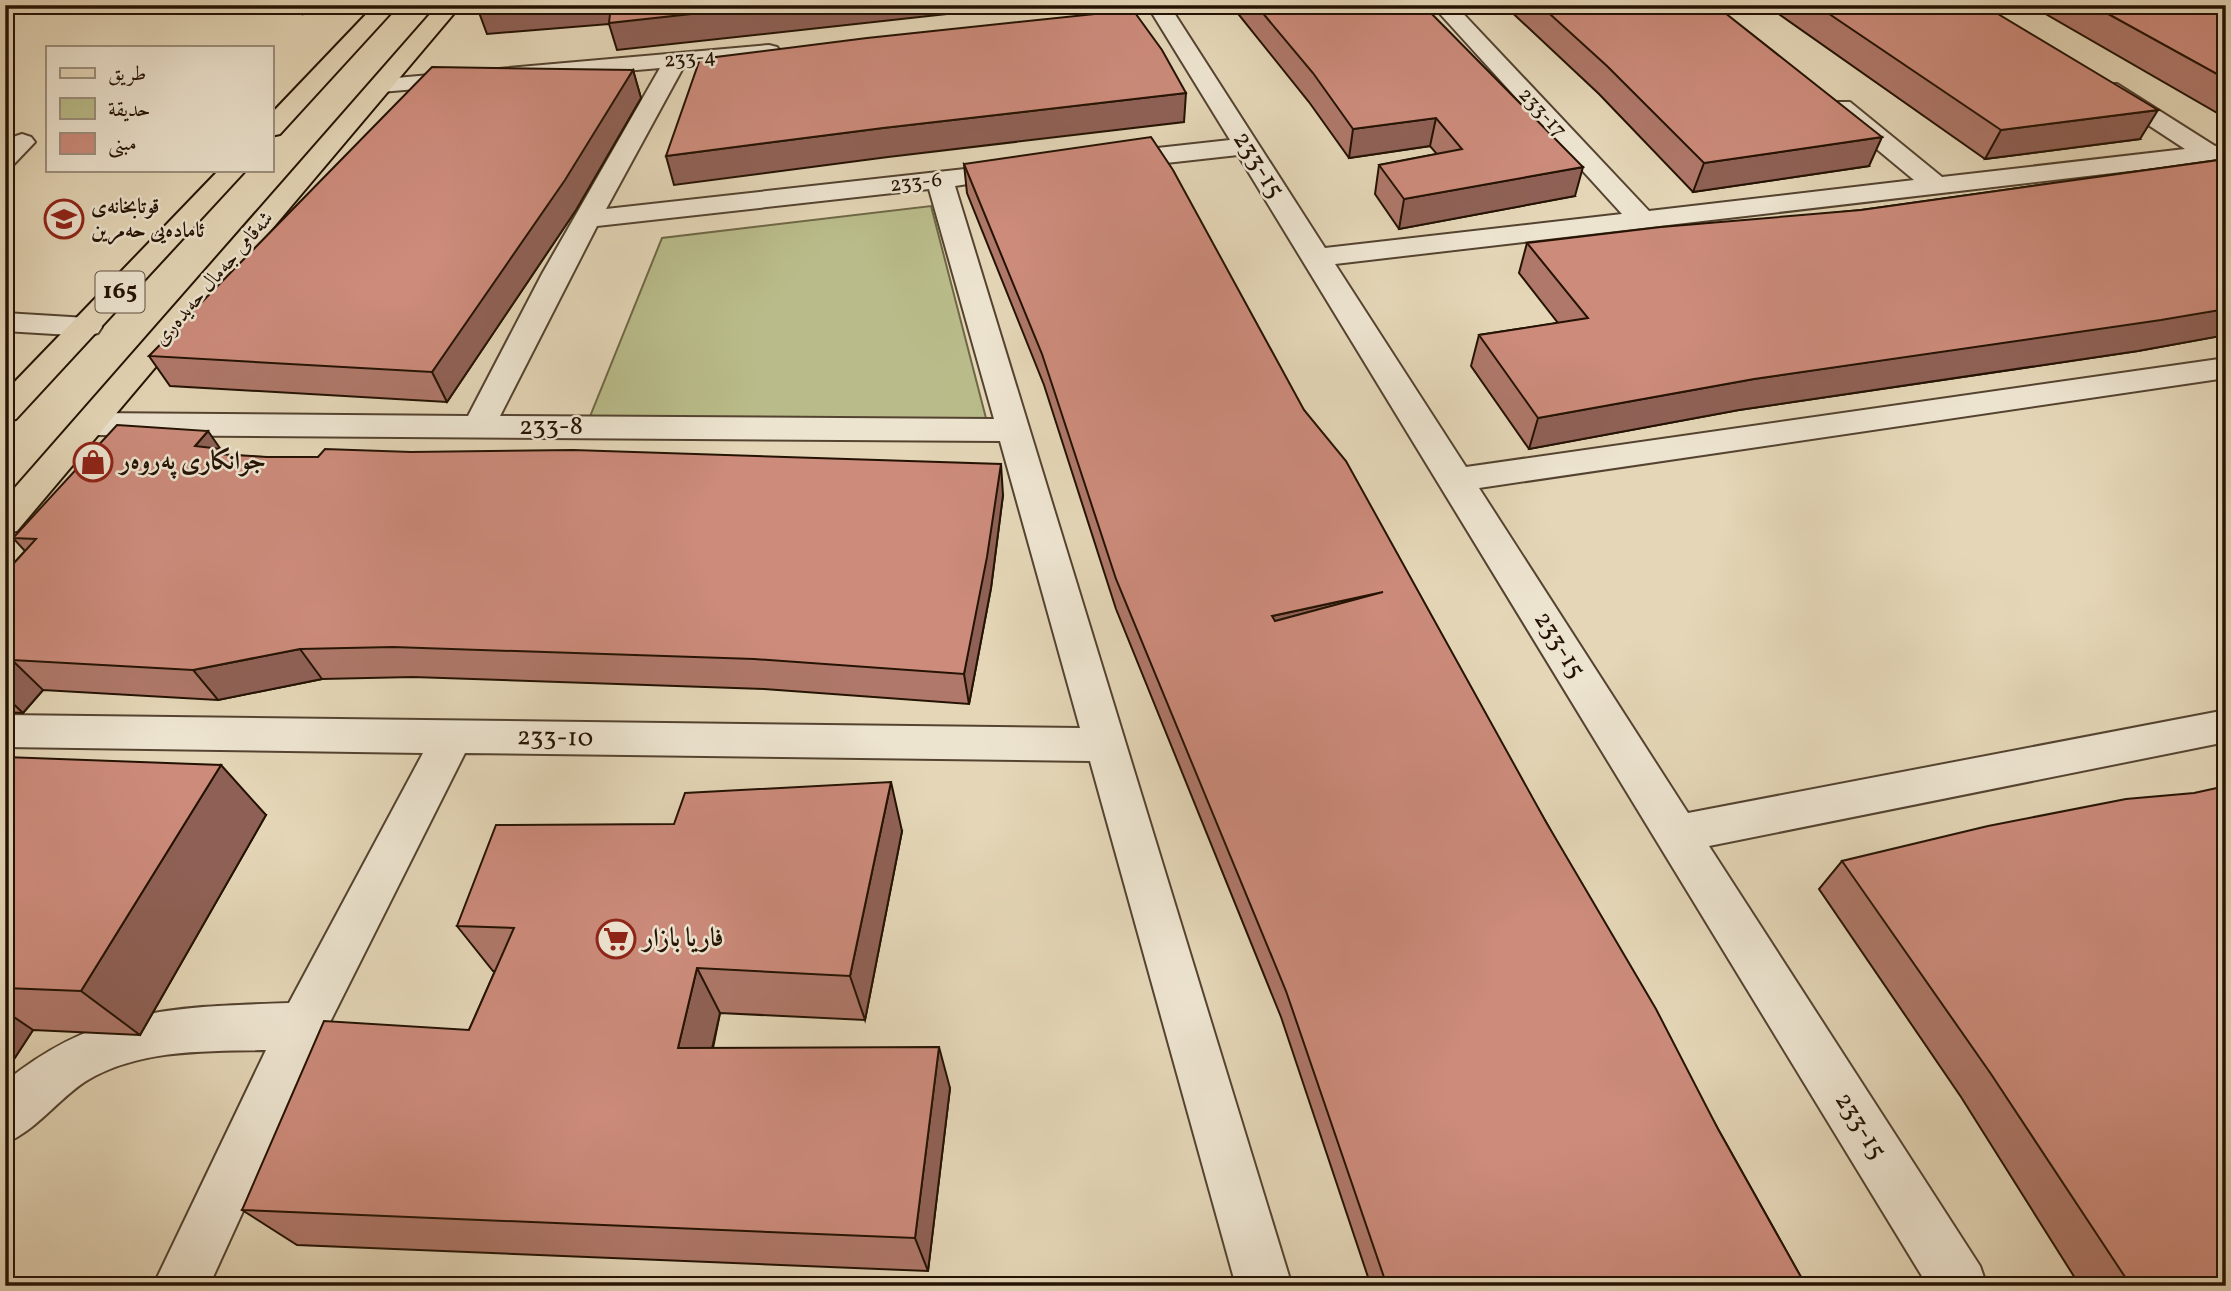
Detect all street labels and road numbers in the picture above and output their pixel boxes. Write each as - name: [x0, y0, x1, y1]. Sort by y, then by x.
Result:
- street label: 233-4: [663, 42, 717, 76]
- street label: 233-17: [1511, 81, 1573, 145]
- street label: 233-15: [1223, 124, 1293, 206]
- street label: 233-6: [889, 166, 943, 200]
- street label: شەقامی جەمال حەیدەری: [147, 205, 281, 353]
- road number: 165: [96, 272, 144, 312]
- street label: 233-8: [519, 409, 583, 445]
- street label: 233-15: [1524, 604, 1594, 686]
- street label: 233-10: [517, 719, 593, 757]
- street label: 233-15: [1825, 1085, 1895, 1167]

